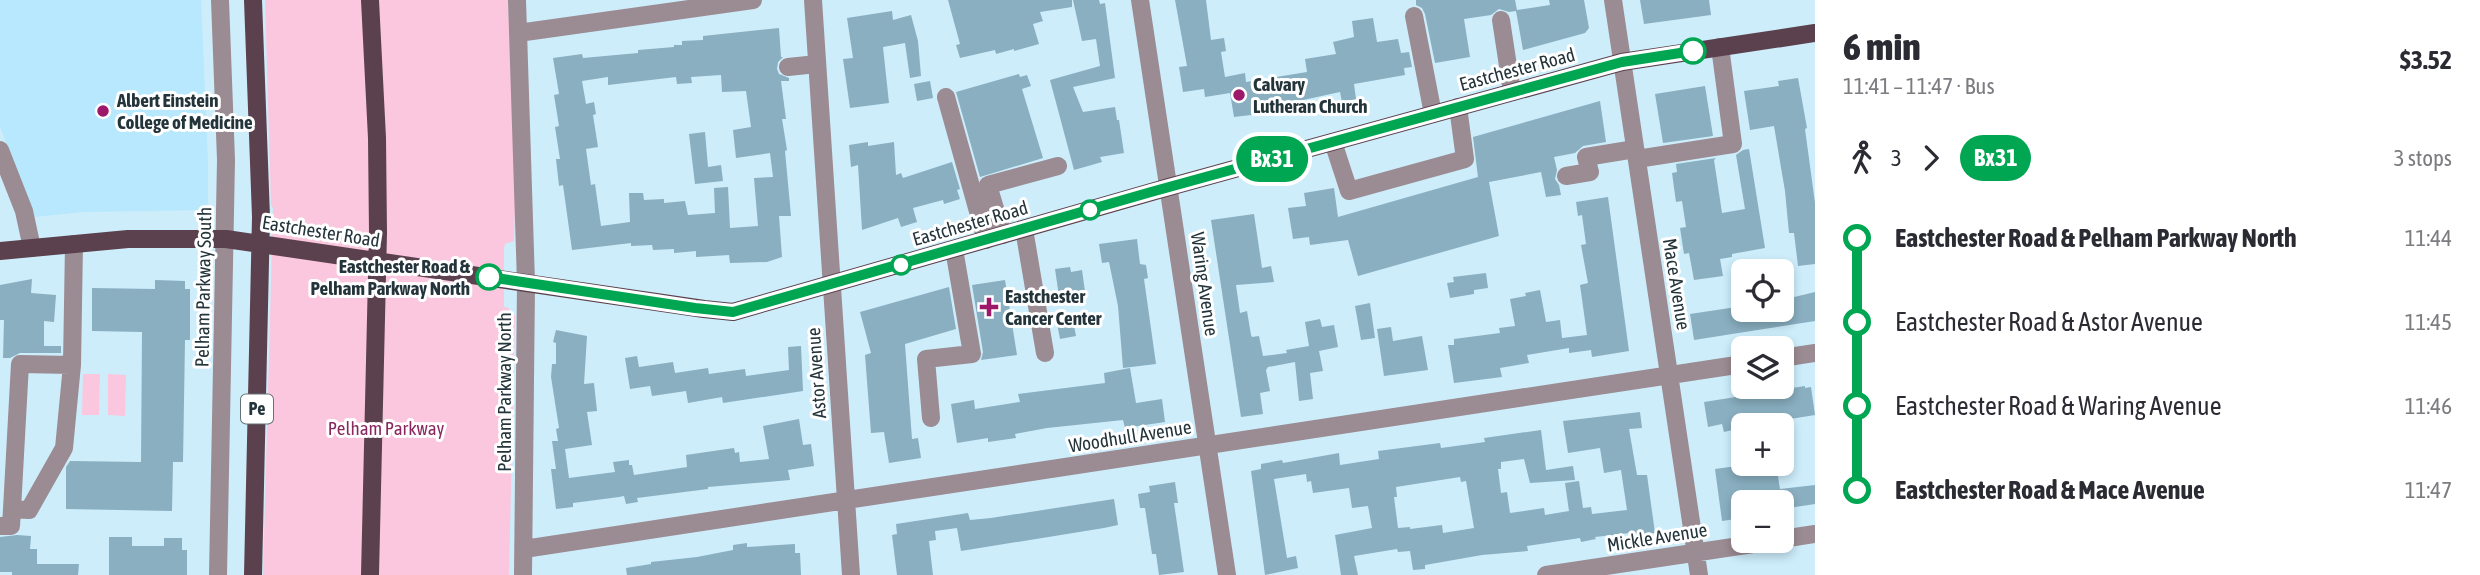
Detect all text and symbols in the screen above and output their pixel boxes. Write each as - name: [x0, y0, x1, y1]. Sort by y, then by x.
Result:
- text: 6 min: [1843, 25, 1921, 68]
- unlabelled marker: [1680, 38, 1706, 64]
- street label: Eastchester Road: [1457, 43, 1577, 95]
- text: $3.52: [2400, 45, 2452, 75]
- place label: Calvary Lutheran Church: [1253, 73, 1368, 117]
- text: 11:41 – 11:47 · Bus: [1843, 73, 1995, 99]
- marker: Calvary Lutheran Church: [1231, 87, 1247, 103]
- place label: Albert Einstein College of Medicine: [116, 89, 253, 133]
- marker: Albert Einstein College of Medicine: [95, 103, 111, 119]
- line badge: Bx31: [1223, 136, 1321, 182]
- icon: walk: [1843, 139, 1881, 177]
- icon: forward: [1912, 139, 1950, 177]
- text: Bx31: [1974, 144, 2017, 171]
- text: Bx31: [1250, 145, 1294, 172]
- text: 3: [1891, 145, 1902, 171]
- text: 3 stops: [2394, 145, 2452, 171]
- street label: Eastchester Road: [910, 196, 1030, 250]
- unlabelled marker: [1080, 200, 1100, 220]
- street label: Pelham Parkway South: [191, 207, 215, 367]
- street label: Eastchester Road: [261, 211, 381, 251]
- text: Eastchester Road & Pelham Parkway North: [1895, 223, 2297, 253]
- text: 11:44: [2405, 225, 2452, 251]
- street label: Waring Avenue: [1187, 231, 1223, 337]
- street label: Mace Avenue: [1659, 237, 1695, 331]
- place label: Eastchester Road & Pelham Parkway North: [310, 255, 471, 299]
- unlabelled marker: [891, 255, 911, 275]
- map controls: [1731, 259, 1794, 553]
- button: locate: [1731, 259, 1794, 322]
- marker: Eastchester Road & Pelham Parkway North: [476, 264, 502, 290]
- place label: Eastchester Cancer Center: [1005, 285, 1102, 329]
- marker: Eastchester Cancer Center: [979, 297, 999, 317]
- text: Eastchester Road & Astor Avenue: [1895, 307, 2203, 337]
- text: 11:45: [2405, 309, 2452, 335]
- street label: Pelham Parkway North: [493, 312, 515, 472]
- street label: Astor Avenue: [802, 327, 830, 419]
- button: layers: [1731, 336, 1794, 399]
- text: Eastchester Road & Waring Avenue: [1895, 391, 2221, 421]
- text: 11:46: [2405, 393, 2452, 419]
- road number: Pe: [241, 394, 273, 424]
- button: +: [1731, 413, 1794, 476]
- street label: Woodhull Avenue: [1067, 415, 1193, 457]
- park label: Pelham Parkway: [328, 417, 444, 439]
- text: Eastchester Road & Mace Avenue: [1895, 475, 2205, 505]
- text: 11:47: [2405, 477, 2452, 503]
- button: −: [1731, 490, 1794, 553]
- street label: Mickle Avenue: [1605, 518, 1709, 556]

